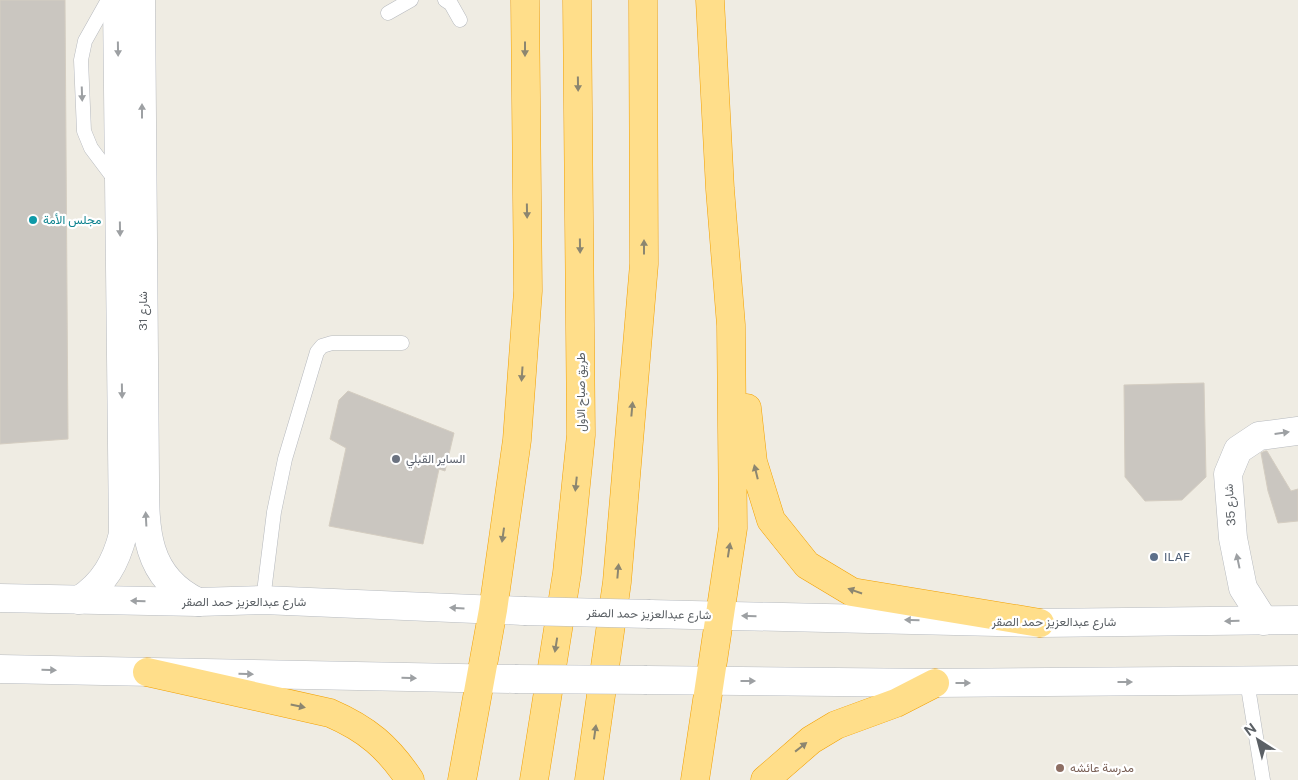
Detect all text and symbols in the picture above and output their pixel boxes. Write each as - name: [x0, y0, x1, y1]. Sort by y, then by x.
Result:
- one-way arrow: [114, 41, 122, 57]
- one-way arrow: [521, 41, 529, 57]
- one-way arrow: [574, 76, 582, 92]
- one-way arrow: [79, 87, 87, 103]
- one-way arrow: [138, 103, 146, 119]
- one-way arrow: [523, 203, 531, 219]
- place label: مجلس الأمة: [43, 213, 101, 228]
- marker: مجلس الأمة: [27, 214, 39, 226]
- one-way arrow: [116, 221, 124, 237]
- one-way arrow: [576, 238, 584, 254]
- one-way arrow: [640, 239, 648, 255]
- street label: شارع 31: [136, 291, 152, 331]
- street label: طريق صباح الاول: [574, 352, 590, 432]
- one-way arrow: [517, 366, 525, 382]
- one-way arrow: [118, 383, 126, 399]
- one-way arrow: [628, 401, 636, 417]
- one-way arrow: [1275, 429, 1291, 437]
- place label: الساير القبلي: [406, 452, 465, 469]
- marker: الساير القبلي: [390, 453, 402, 465]
- one-way arrow: [752, 465, 760, 480]
- one-way arrow: [572, 476, 580, 492]
- street label: شارع 35: [1222, 483, 1240, 527]
- one-way arrow: [142, 510, 150, 526]
- one-way arrow: [499, 527, 507, 543]
- one-way arrow: [725, 542, 733, 558]
- place label: ILAF: [1164, 550, 1190, 564]
- marker: ILAF: [1148, 551, 1160, 563]
- one-way arrow: [1233, 552, 1241, 568]
- one-way arrow: [614, 563, 622, 579]
- one-way arrow: [847, 587, 862, 594]
- street label: شارع عبدالعزيز حمد الصقر: [181, 595, 306, 611]
- one-way arrow: [129, 596, 145, 604]
- one-way arrow: [449, 604, 465, 612]
- street label: شارع عبدالعزيز حمد الصقر: [586, 606, 711, 624]
- one-way arrow: [741, 612, 757, 620]
- street label: شارع عبدالعزيز حمد الصقر: [991, 615, 1116, 631]
- one-way arrow: [904, 616, 920, 624]
- one-way arrow: [1224, 617, 1240, 625]
- one-way arrow: [552, 637, 560, 653]
- one-way arrow: [41, 666, 57, 674]
- one-way arrow: [238, 671, 254, 679]
- one-way arrow: [401, 675, 417, 683]
- one-way arrow: [740, 677, 756, 685]
- one-way arrow: [955, 678, 971, 686]
- one-way arrow: [1118, 678, 1134, 686]
- one-way arrow: [290, 702, 306, 710]
- north arrow: [1233, 715, 1283, 765]
- text: N: [1241, 720, 1259, 739]
- one-way arrow: [591, 723, 599, 739]
- one-way arrow: [795, 742, 808, 753]
- place label: مدرسة عائشه: [1070, 761, 1134, 776]
- marker: مدرسة عائشه: [1054, 762, 1066, 774]

